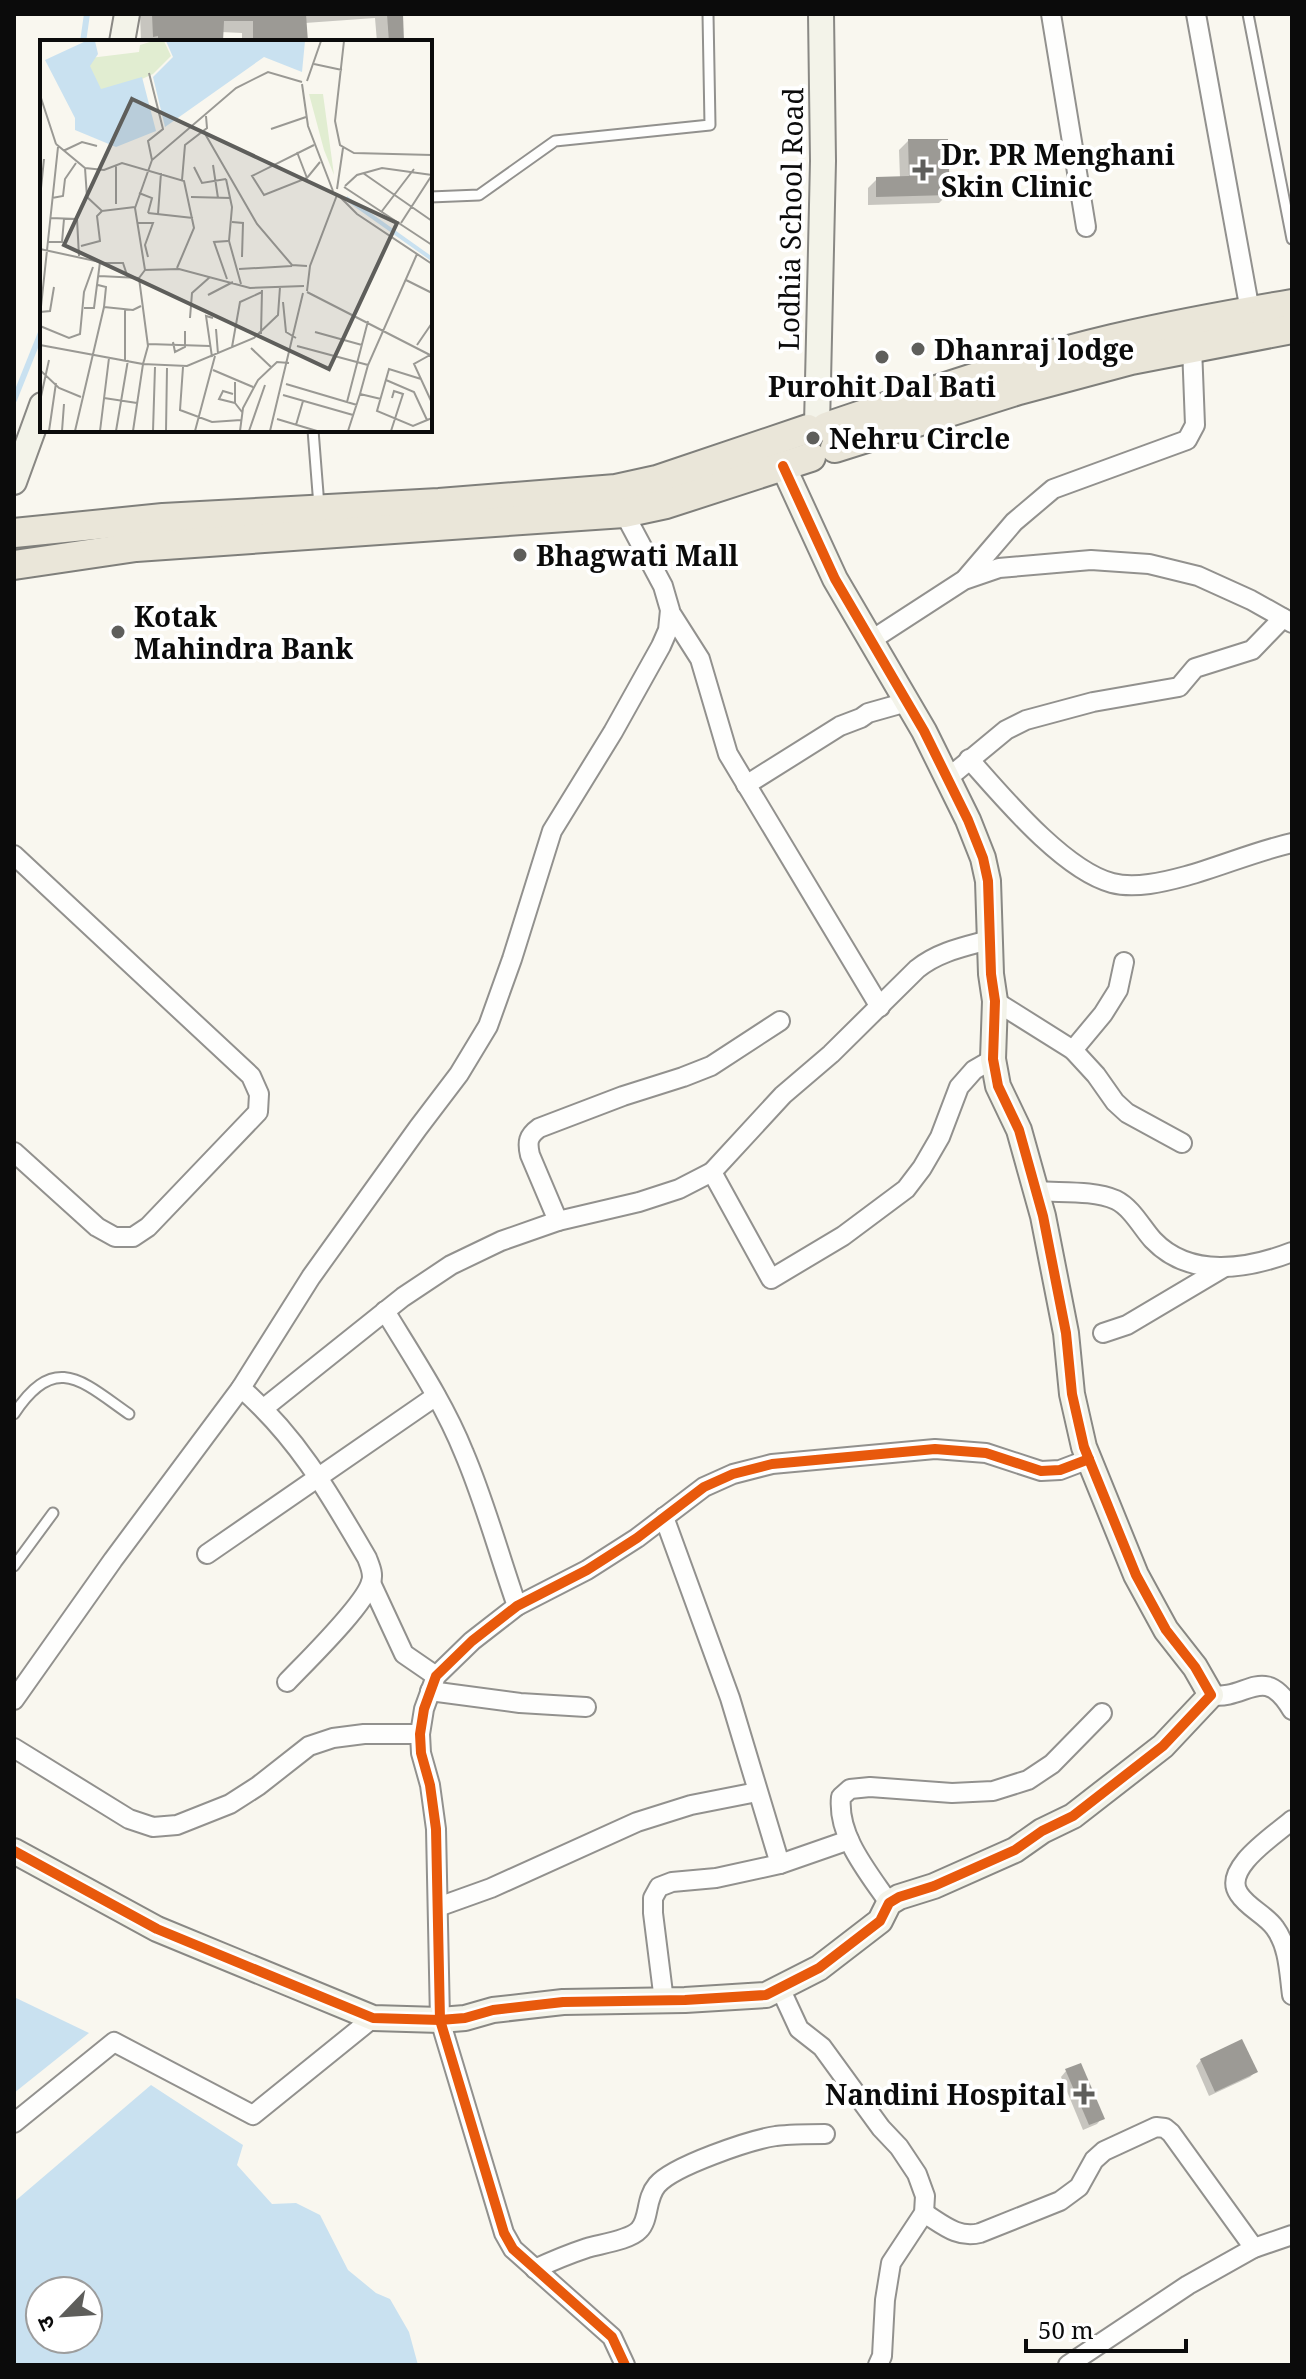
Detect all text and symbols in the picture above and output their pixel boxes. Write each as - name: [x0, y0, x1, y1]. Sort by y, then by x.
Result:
- inset map: [40, 40, 432, 432]
- street label: Lodhia School Road: [769, 87, 811, 351]
- place label: Dr. PR Menghani Skin Clinic: [941, 135, 1175, 205]
- marker: Dr. PR Menghani Skin Clinic: [912, 159, 934, 181]
- place label: Dhanraj lodge: [934, 330, 1134, 368]
- marker: Dhanraj lodge: [909, 340, 927, 358]
- marker: Purohit Dal Bati: [873, 348, 891, 366]
- place label: Purohit Dal Bati: [768, 367, 996, 405]
- place label: Nehru Circle: [829, 419, 1010, 457]
- marker: Nehru Circle: [804, 429, 822, 447]
- place label: Bhagwati Mall: [536, 536, 739, 574]
- marker: Bhagwati Mall: [511, 546, 529, 564]
- place label: Kotak Mahindra Bank: [134, 597, 353, 667]
- marker: Kotak Mahindra Bank: [109, 623, 127, 641]
- place label: Nandini Hospital: [825, 2075, 1066, 2113]
- marker: Nandini Hospital: [1073, 2083, 1095, 2105]
- north arrow: [24, 2275, 104, 2355]
- scale bar: [1026, 2303, 1186, 2353]
- text: उ: [28, 2311, 61, 2336]
- text: 50 m: [1038, 2313, 1094, 2346]

